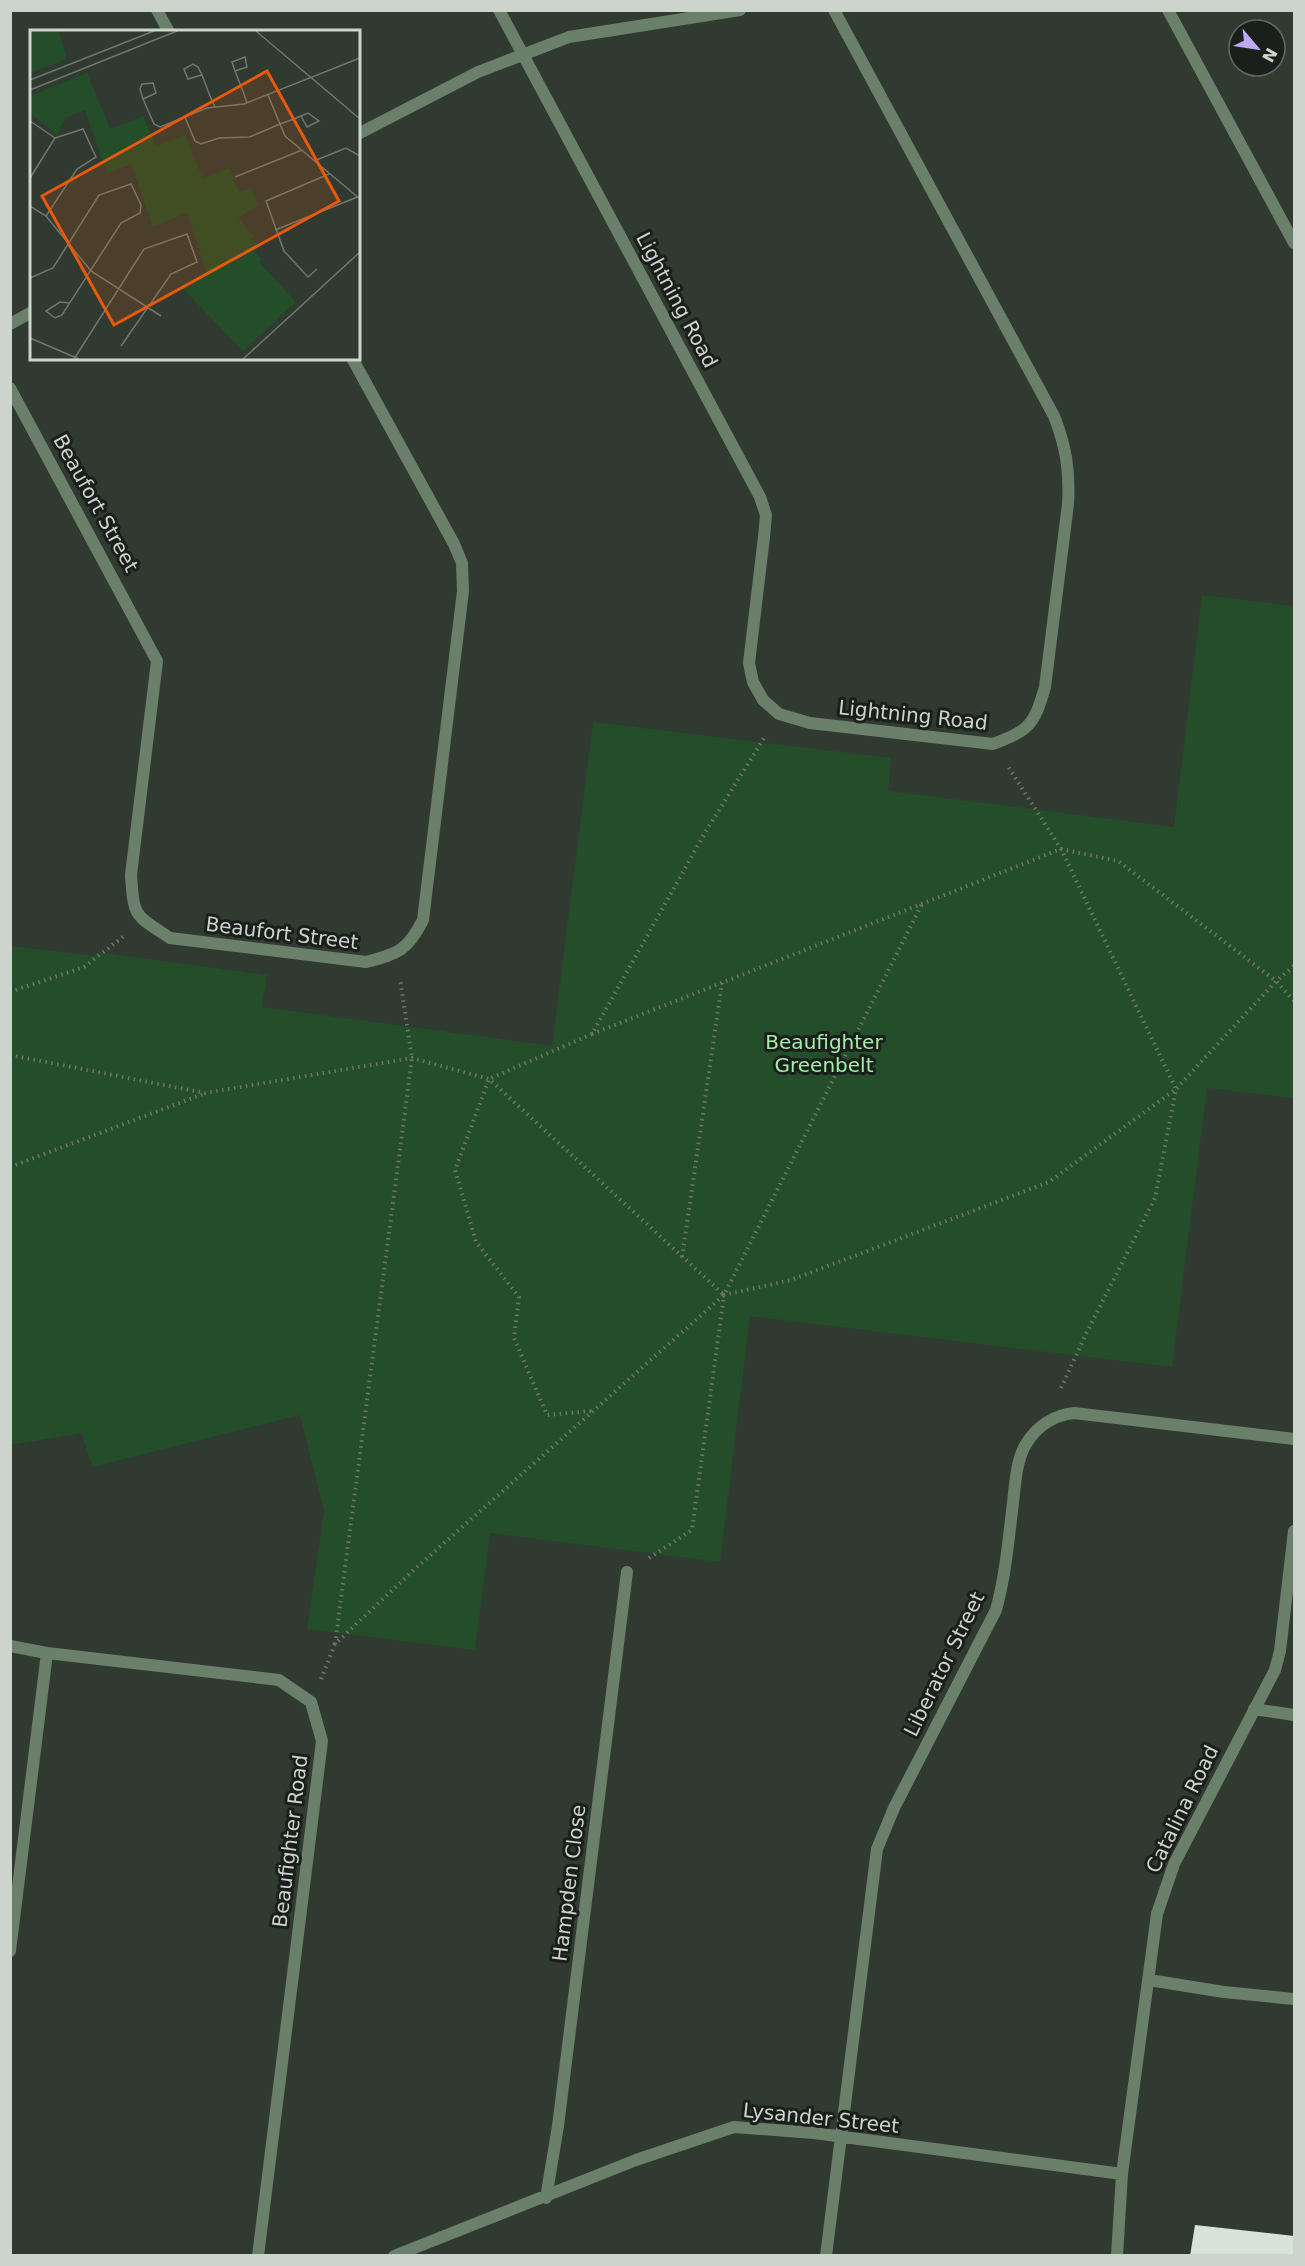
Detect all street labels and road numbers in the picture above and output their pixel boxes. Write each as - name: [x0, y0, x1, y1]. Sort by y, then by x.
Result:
- street label: Lightning Road: [631, 228, 723, 372]
- street label: Beaufort Street: [48, 430, 144, 576]
- street label: Lightning Road: [837, 695, 989, 735]
- street label: Beaufort Street: [204, 912, 360, 954]
- street label: Liberator Street: [899, 1588, 989, 1740]
- street label: Catalina Road: [1141, 1741, 1223, 1877]
- street label: Beaufighter Road: [267, 1753, 313, 1929]
- street label: Hampden Close: [547, 1803, 591, 1963]
- street label: Lysander Street: [742, 2098, 900, 2138]

